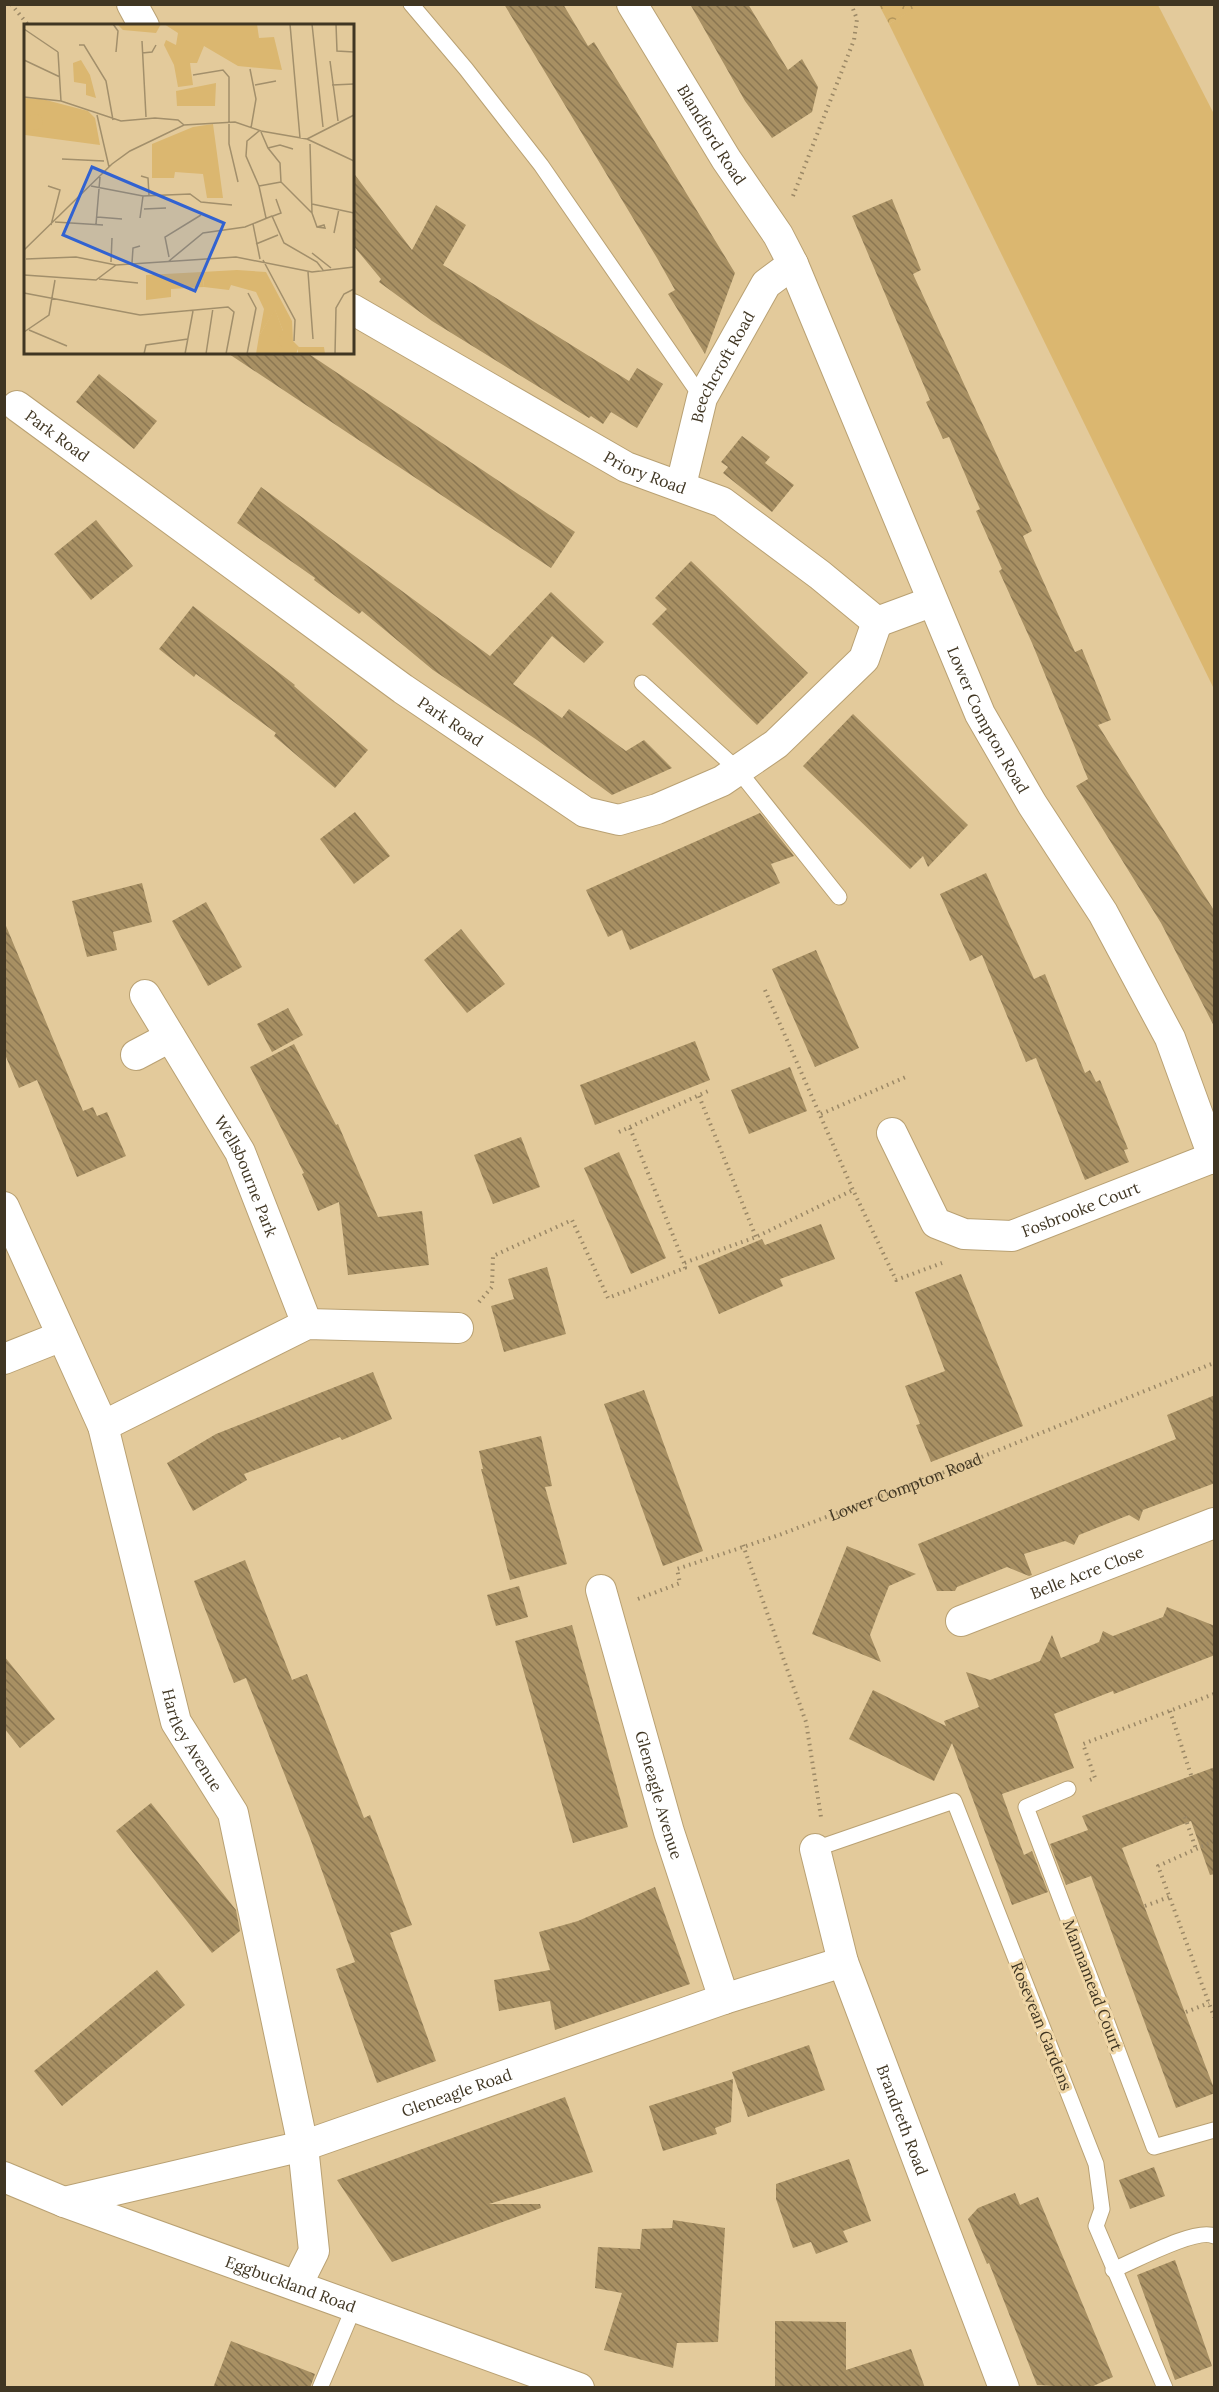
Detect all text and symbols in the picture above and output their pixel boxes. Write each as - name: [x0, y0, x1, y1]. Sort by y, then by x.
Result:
- inset map: [24, 24, 354, 354]
- street label: Blandford Road: [673, 81, 751, 189]
- street label: Beechcroft Road: [686, 307, 759, 425]
- street label: Park Road: [21, 405, 94, 466]
- street label: Priory Road: [600, 446, 689, 498]
- street label: Lower Compton Road: [943, 643, 1034, 797]
- street label: Park Road: [414, 692, 487, 751]
- street label: Wellsbourne Park: [210, 1112, 282, 1240]
- street label: Fosbrooke Court: [1019, 1177, 1143, 1241]
- street label: Lower Compton Road: [826, 1448, 985, 1525]
- street label: Belle Acre Close: [1028, 1541, 1147, 1603]
- street label: Hartley Avenue: [158, 1686, 227, 1795]
- street label: Gleneagle Avenue: [631, 1728, 687, 1862]
- street label: Mannamead Court: [1059, 1917, 1128, 2054]
- street label: Rosevean Gardens: [1007, 1959, 1077, 2093]
- street label: Brandreth Road: [873, 2062, 933, 2178]
- street label: Gleneagle Road: [399, 2064, 515, 2121]
- street label: Eggbuckland Road: [223, 2251, 359, 2317]

